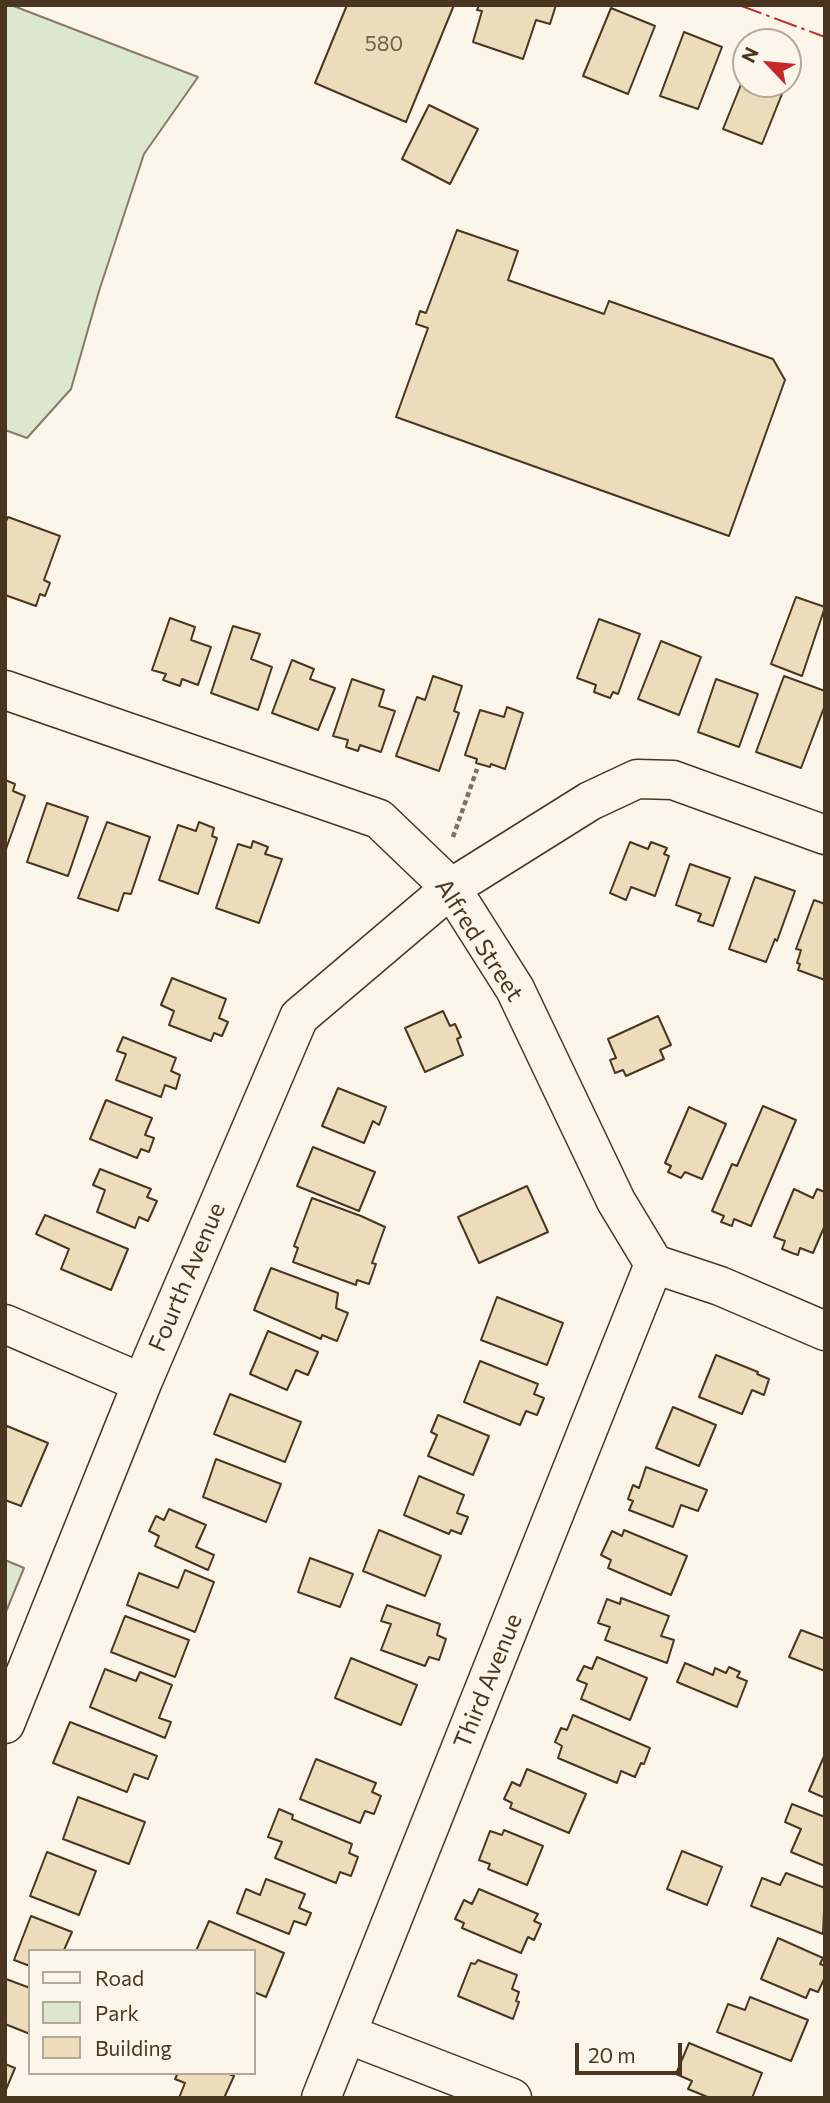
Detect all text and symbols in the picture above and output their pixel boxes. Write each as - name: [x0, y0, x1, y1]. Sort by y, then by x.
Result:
- north arrow: [732, 28, 802, 98]
- house number: 580: [365, 31, 403, 57]
- text: N: [736, 43, 763, 66]
- street label: Alfred Street: [429, 873, 529, 1007]
- street label: Fourth Avenue: [143, 1198, 231, 1356]
- street label: Third Avenue: [448, 1609, 528, 1753]
- legend: [28, 1949, 256, 2075]
- text: Road: [95, 1965, 144, 1990]
- text: Park: [95, 2000, 139, 2025]
- scale bar: [578, 2030, 685, 2074]
- text: Building: [95, 2035, 172, 2060]
- text: 20 m: [588, 2042, 636, 2067]

